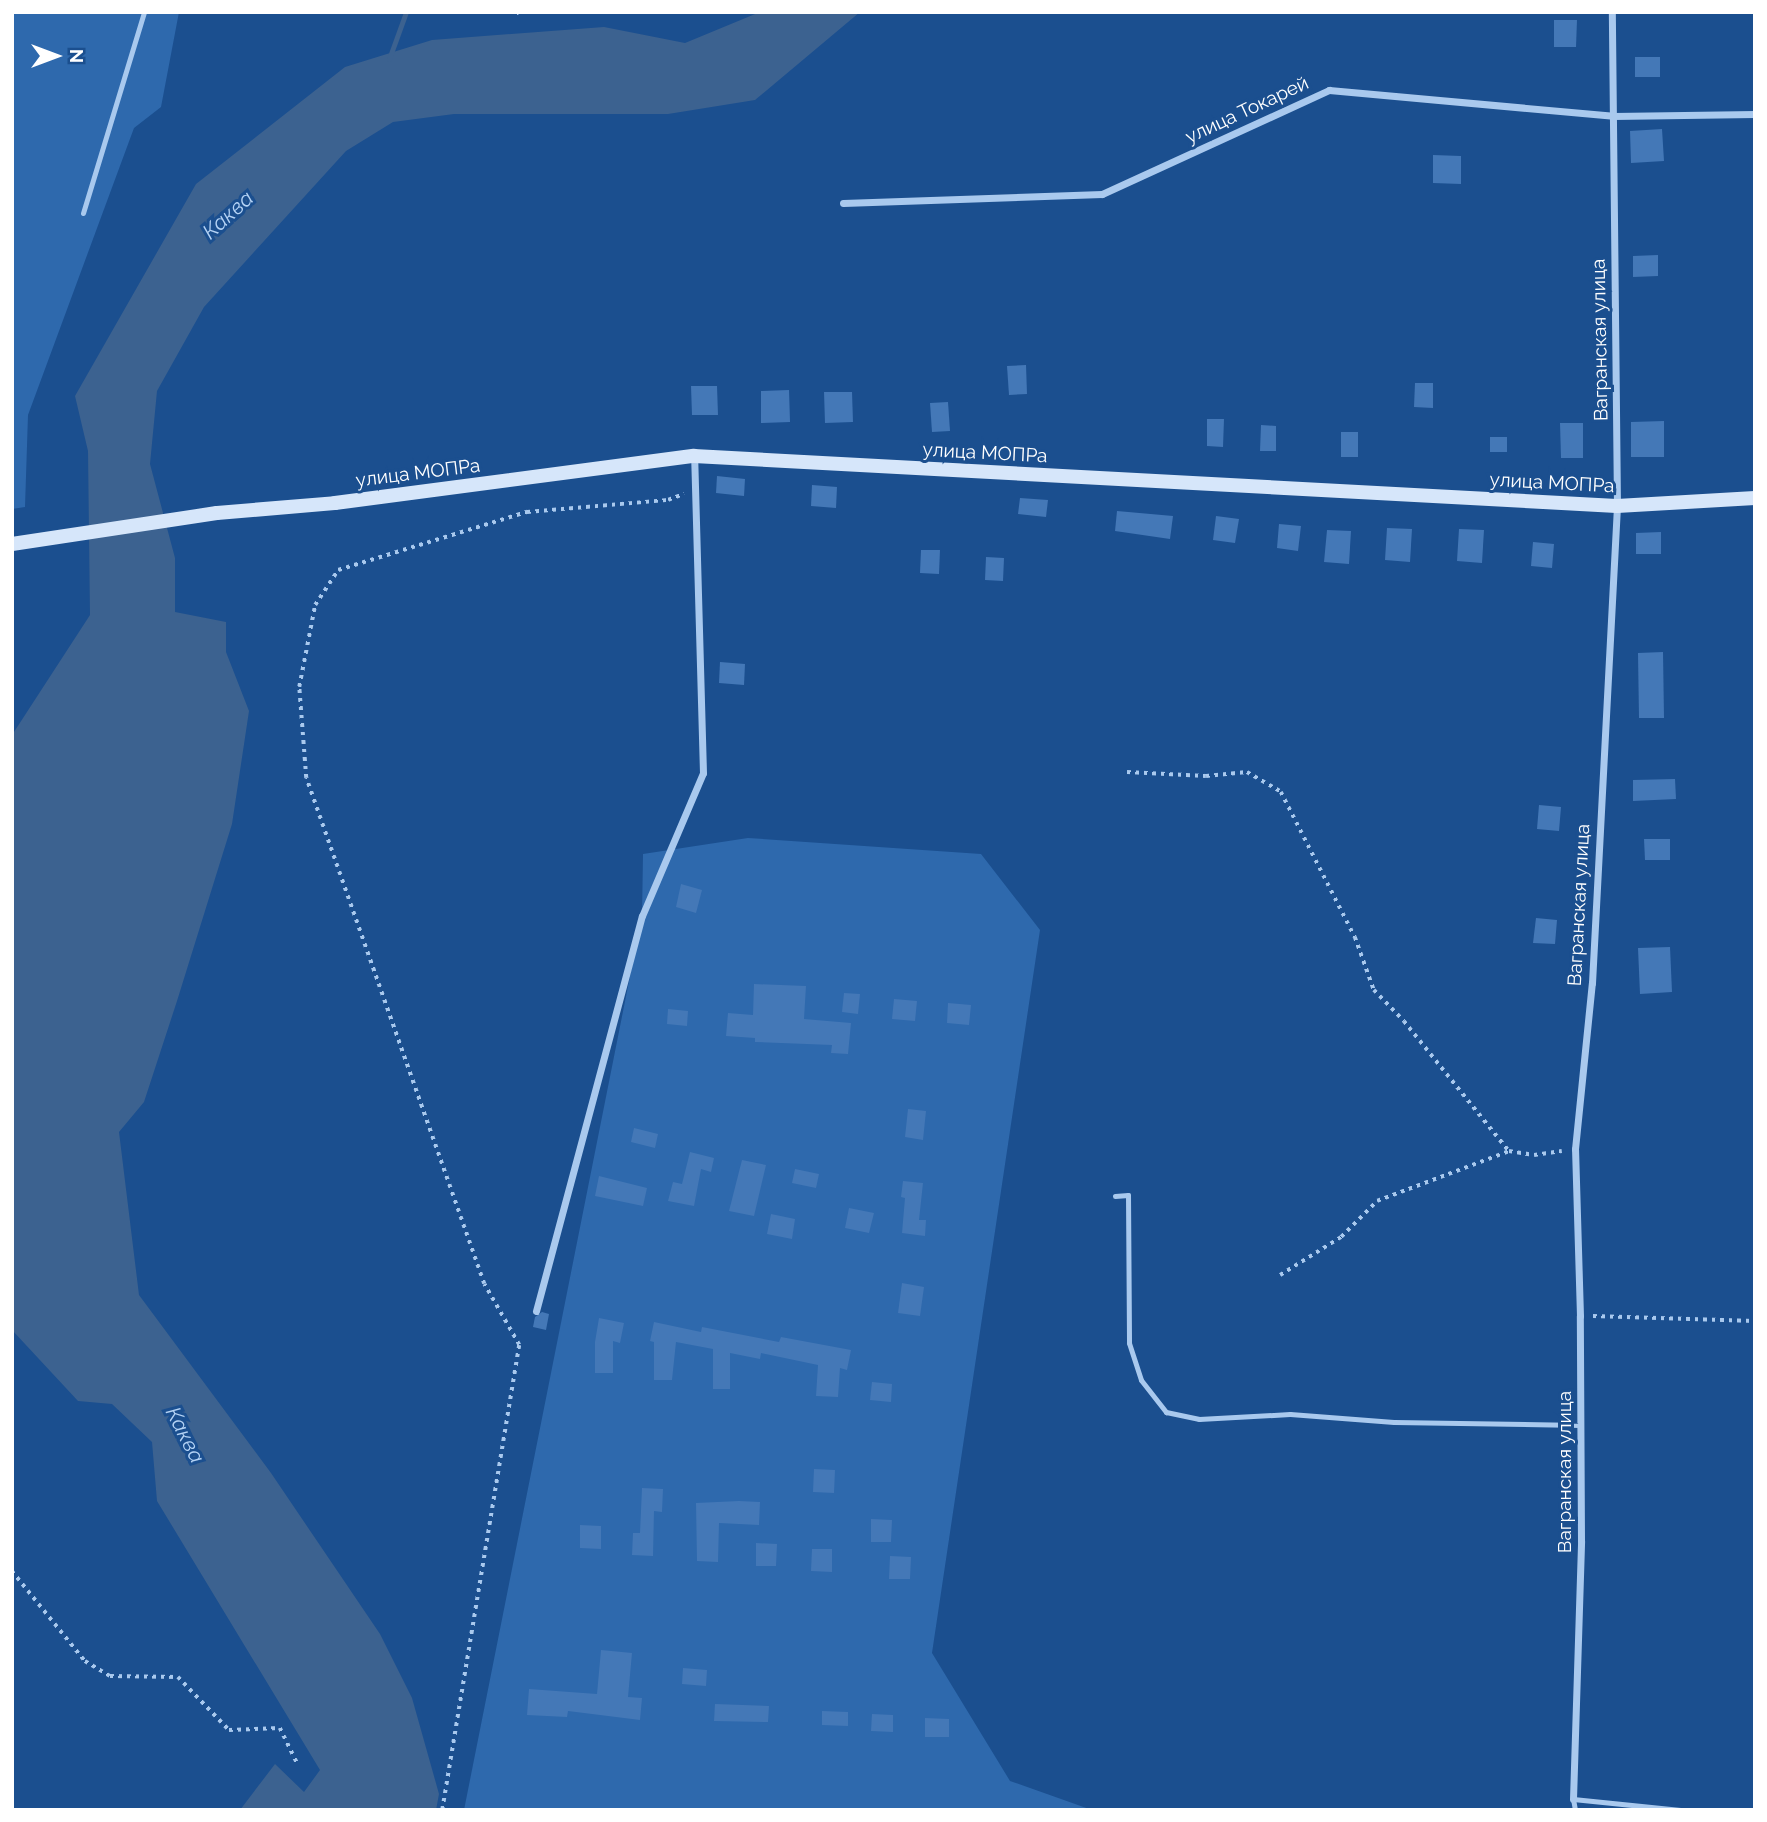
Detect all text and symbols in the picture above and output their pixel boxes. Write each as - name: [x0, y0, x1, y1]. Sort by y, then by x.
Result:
- north arrow: [21, 21, 91, 91]
- text: N: [66, 49, 88, 63]
- street label: улица Токарей: [1182, 71, 1312, 149]
- water label: Каква: [197, 186, 259, 244]
- street label: Вагранская улица: [1587, 258, 1613, 422]
- street label: улица МОПРа: [922, 438, 1048, 468]
- street label: улица МОПРа: [354, 454, 482, 492]
- street label: улица МОПРа: [1489, 468, 1615, 498]
- street label: Вагранская улица: [1563, 823, 1595, 987]
- street label: Вагранская улица: [1554, 1391, 1576, 1553]
- water label: Каква: [160, 1403, 210, 1467]

